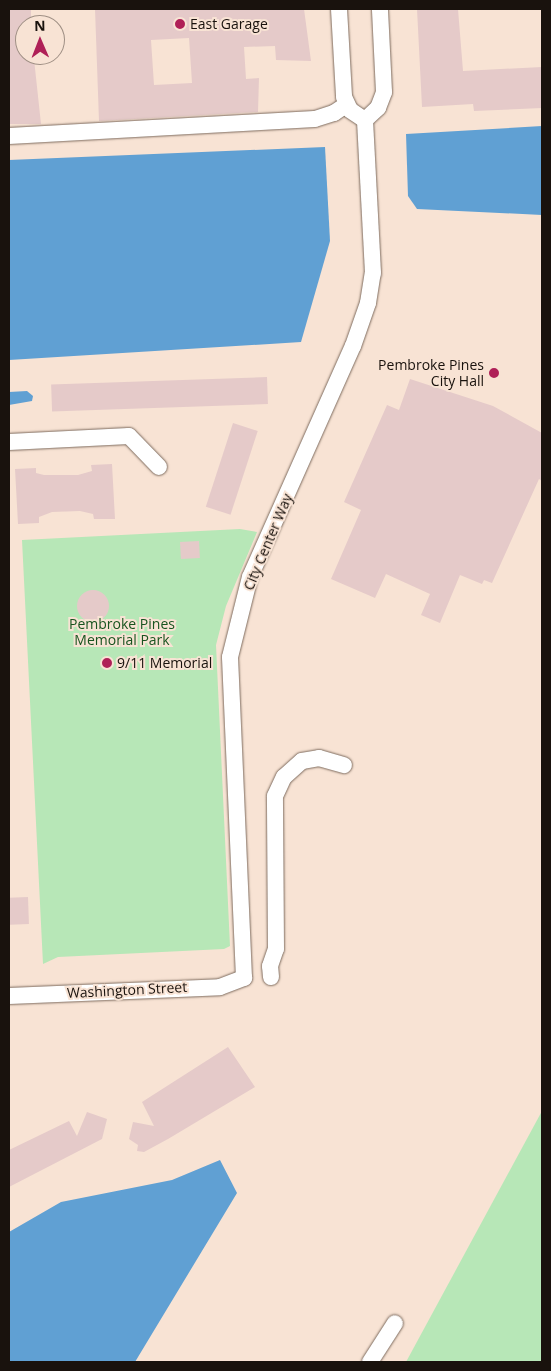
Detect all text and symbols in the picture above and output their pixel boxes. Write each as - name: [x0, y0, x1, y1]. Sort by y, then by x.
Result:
- north arrow: [15, 15, 65, 65]
- text: N: [34, 16, 46, 35]
- place label: East Garage: [190, 16, 268, 32]
- marker: East Garage: [174, 18, 186, 30]
- place label: Pembroke Pines City Hall: [378, 357, 484, 390]
- marker: Pembroke Pines City Hall: [488, 367, 500, 379]
- street label: City Center Way: [240, 491, 296, 593]
- park label: Pembroke Pines Memorial Park: [69, 616, 175, 648]
- place label: 9/11 Memorial: [117, 655, 212, 671]
- marker: 9/11 Memorial: [101, 657, 113, 669]
- street label: Washington Street: [66, 978, 188, 1002]

